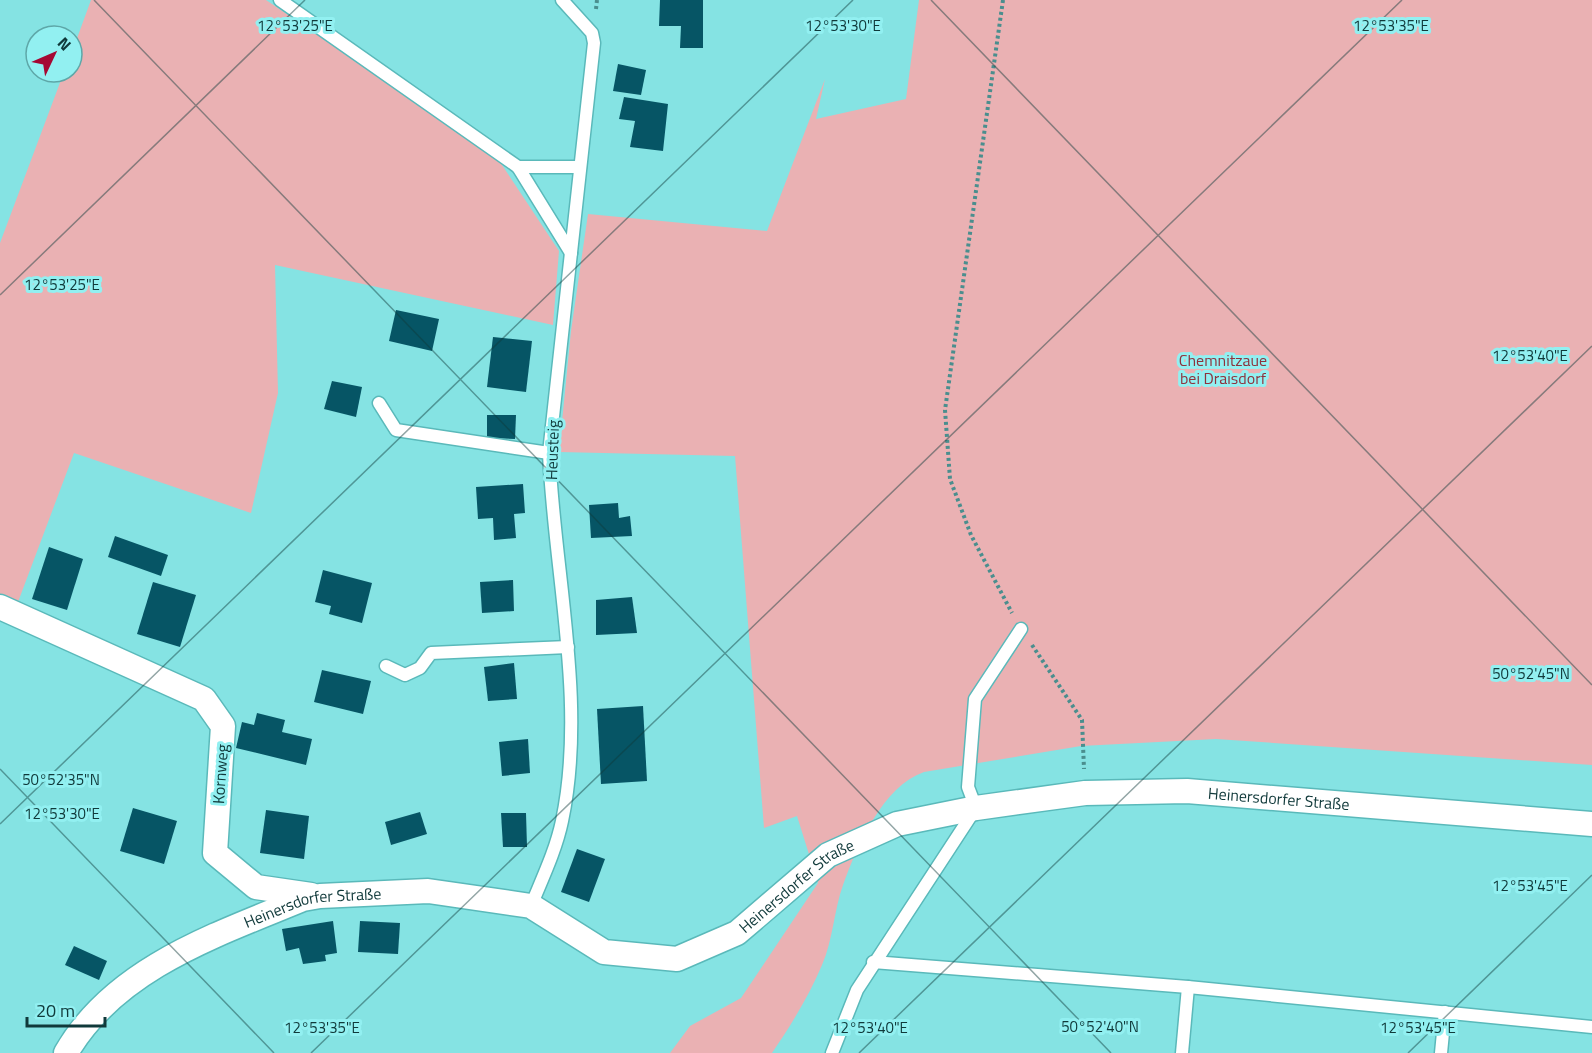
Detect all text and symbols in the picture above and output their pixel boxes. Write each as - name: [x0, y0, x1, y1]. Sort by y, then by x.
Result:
- text: 12°53'25"E: [257, 14, 333, 37]
- text: 12°53'30"E: [805, 14, 881, 37]
- text: 12°53'35"E: [1353, 14, 1429, 37]
- north arrow: [24, 24, 84, 84]
- text: N: [52, 31, 77, 56]
- text: 12°53'25"E: [24, 273, 100, 296]
- text: 12°53'40"E: [1492, 344, 1568, 367]
- park label: Chemnitzaue bei Draisdorf: [1179, 348, 1267, 390]
- street label: Heusteig: [539, 420, 565, 480]
- text: 50°52'45"N: [1492, 662, 1570, 685]
- street label: Kornweg: [206, 743, 234, 805]
- text: 50°52'35"N: [22, 768, 100, 791]
- street label: Heinersdorfer Straße: [1207, 781, 1350, 816]
- text: 12°53'30"E: [24, 802, 100, 825]
- street label: Heinersdorfer Straße: [733, 833, 858, 939]
- text: 12°53'45"E: [1492, 874, 1568, 897]
- street label: Heinersdorfer Straße: [240, 881, 382, 934]
- scale bar: [27, 990, 105, 1028]
- text: 20 m: [36, 997, 75, 1024]
- text: 50°52'40"N: [1061, 1015, 1139, 1038]
- text: 12°53'35"E: [284, 1016, 360, 1039]
- text: 12°53'40"E: [832, 1016, 908, 1039]
- text: 12°53'45"E: [1380, 1016, 1456, 1039]

